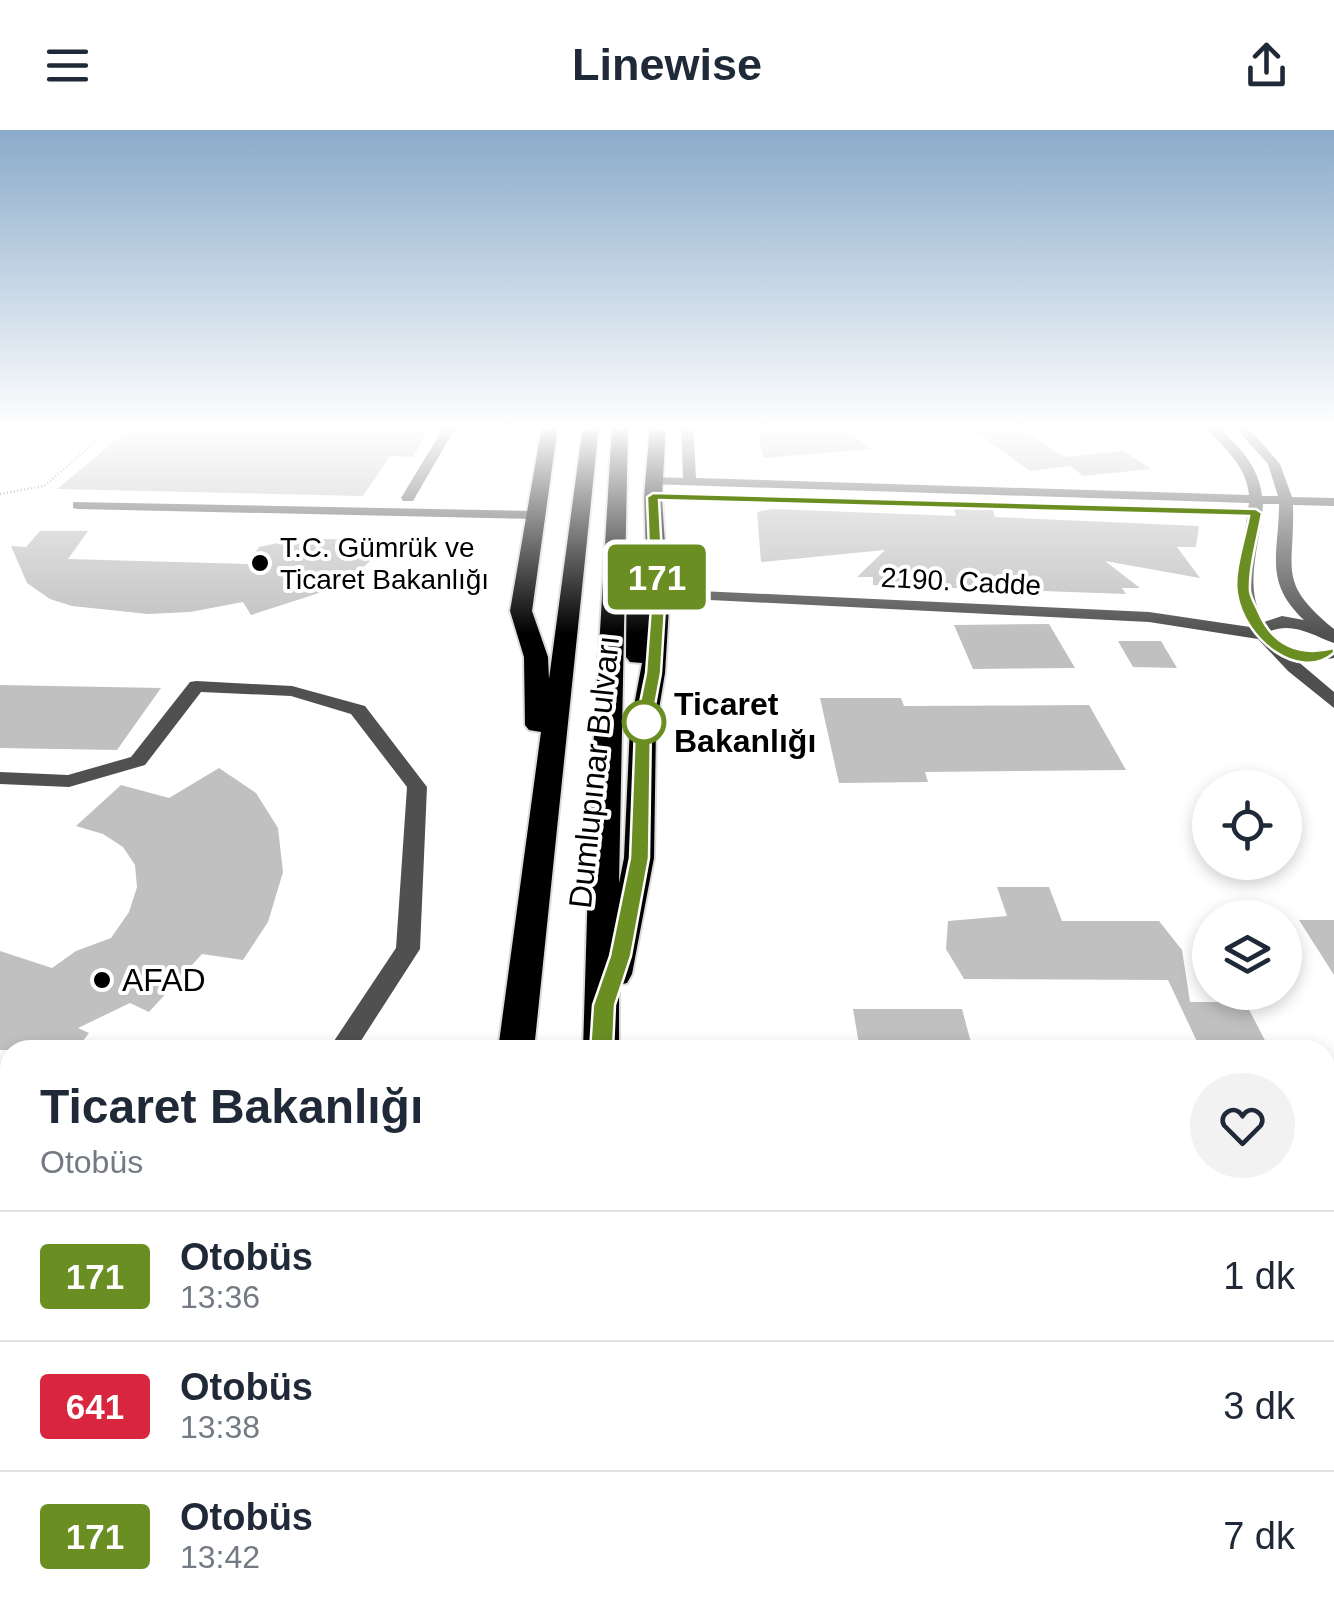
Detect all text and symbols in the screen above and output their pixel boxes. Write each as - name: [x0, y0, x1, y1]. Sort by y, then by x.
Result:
- icon: menu: [40, 38, 95, 93]
- icon: share: [1239, 38, 1294, 93]
- text: Linewise: [572, 39, 762, 90]
- place label: T.C. Gümrük ve Ticaret Bakanlığı: [280, 532, 489, 595]
- line badge: 171: [600, 544, 714, 610]
- marker: T.C. Gümrük ve Ticaret Bakanlığı: [249, 552, 271, 574]
- text: 171: [628, 558, 686, 597]
- street label: 2190. Cadde: [880, 562, 1042, 601]
- street label: Dumlupınar Bulvarı: [562, 634, 626, 910]
- place label: Ticaret Bakanlığı: [674, 686, 816, 759]
- marker: Ticaret Bakanlığı: [623, 701, 665, 743]
- map controls: [1192, 770, 1302, 1010]
- button: locate: [1192, 770, 1302, 880]
- button: layers: [1192, 900, 1302, 1010]
- place label: AFAD: [122, 962, 206, 998]
- marker: AFAD: [91, 969, 113, 991]
- button: heart: [1190, 1073, 1295, 1178]
- text: Ticaret Bakanlığı: [40, 1080, 423, 1133]
- text: Otobüs: [40, 1144, 143, 1180]
- text: Otobüs: [180, 1236, 313, 1278]
- text: 1 dk: [1223, 1255, 1295, 1297]
- text: 171: [66, 1257, 124, 1296]
- text: 13:36: [180, 1279, 260, 1315]
- text: Otobüs: [180, 1366, 313, 1408]
- text: 3 dk: [1223, 1385, 1295, 1427]
- text: 641: [66, 1387, 124, 1426]
- text: 13:38: [180, 1409, 260, 1445]
- text: Otobüs: [180, 1496, 313, 1538]
- text: 7 dk: [1223, 1515, 1295, 1557]
- text: 171: [66, 1517, 124, 1556]
- text: 13:42: [180, 1539, 260, 1575]

